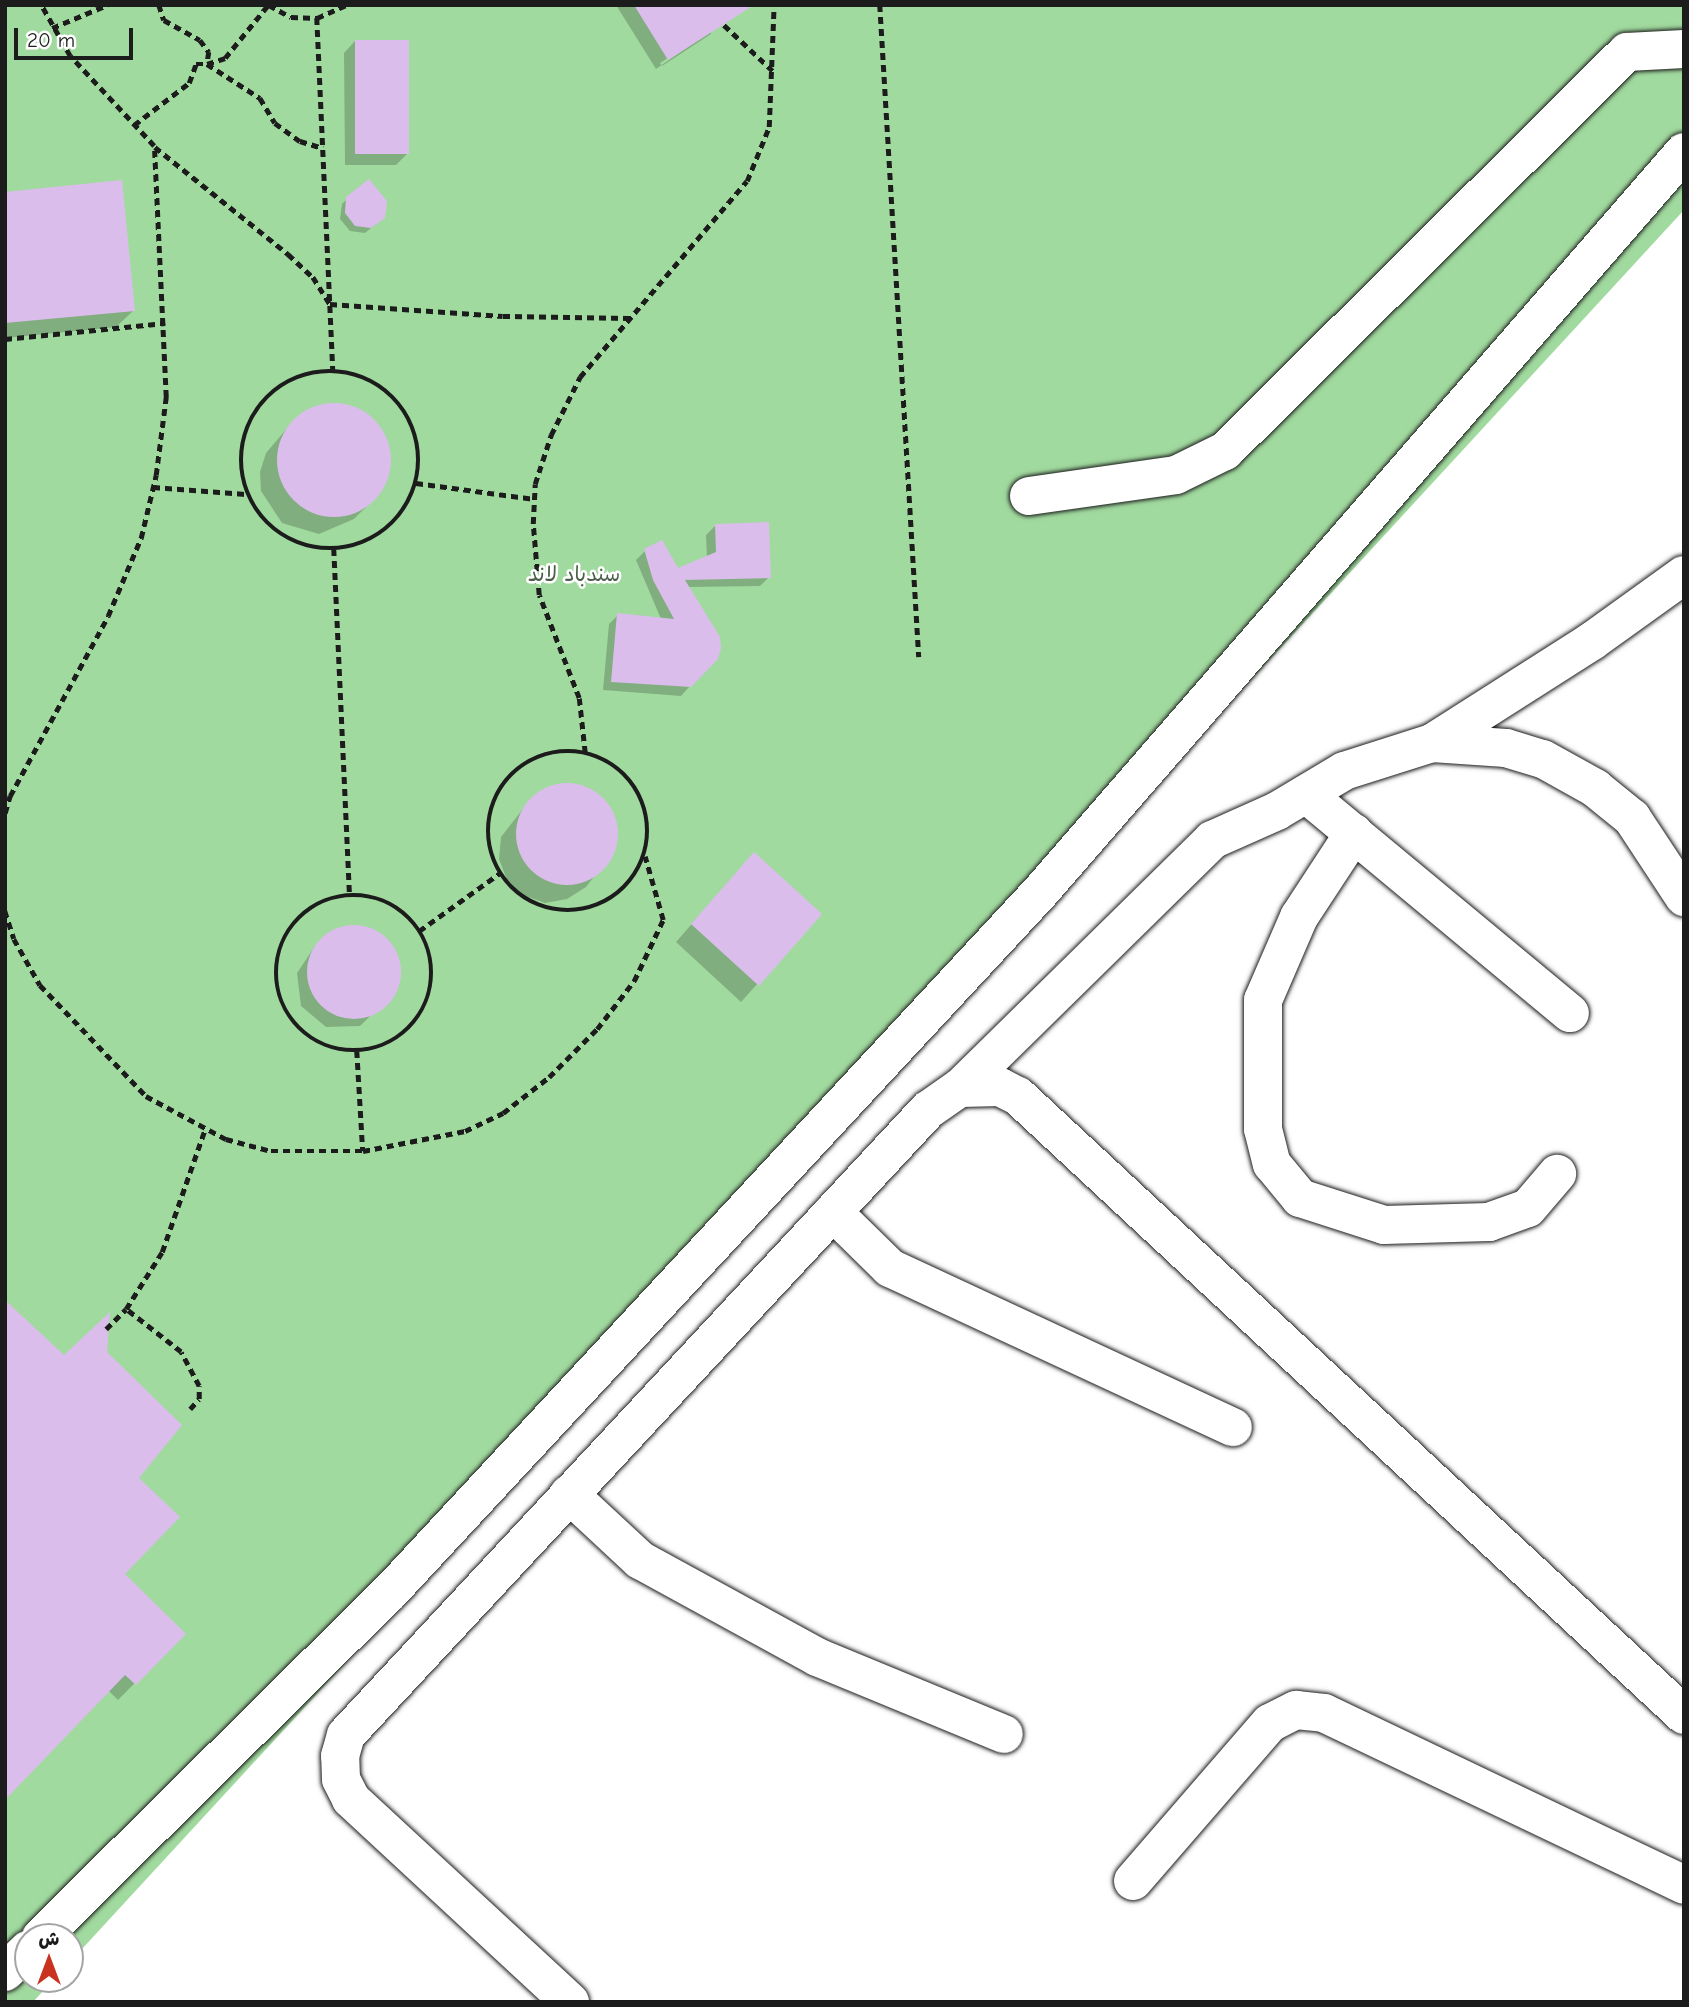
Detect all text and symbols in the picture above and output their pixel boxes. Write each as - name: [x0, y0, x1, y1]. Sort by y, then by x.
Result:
- scale bar: [18, 14, 136, 58]
- text: 20 m: [27, 28, 75, 52]
- park label: سندباد لاند: [528, 561, 620, 587]
- north arrow: [14, 1923, 84, 1993]
- text: ش: [39, 1928, 59, 1950]

